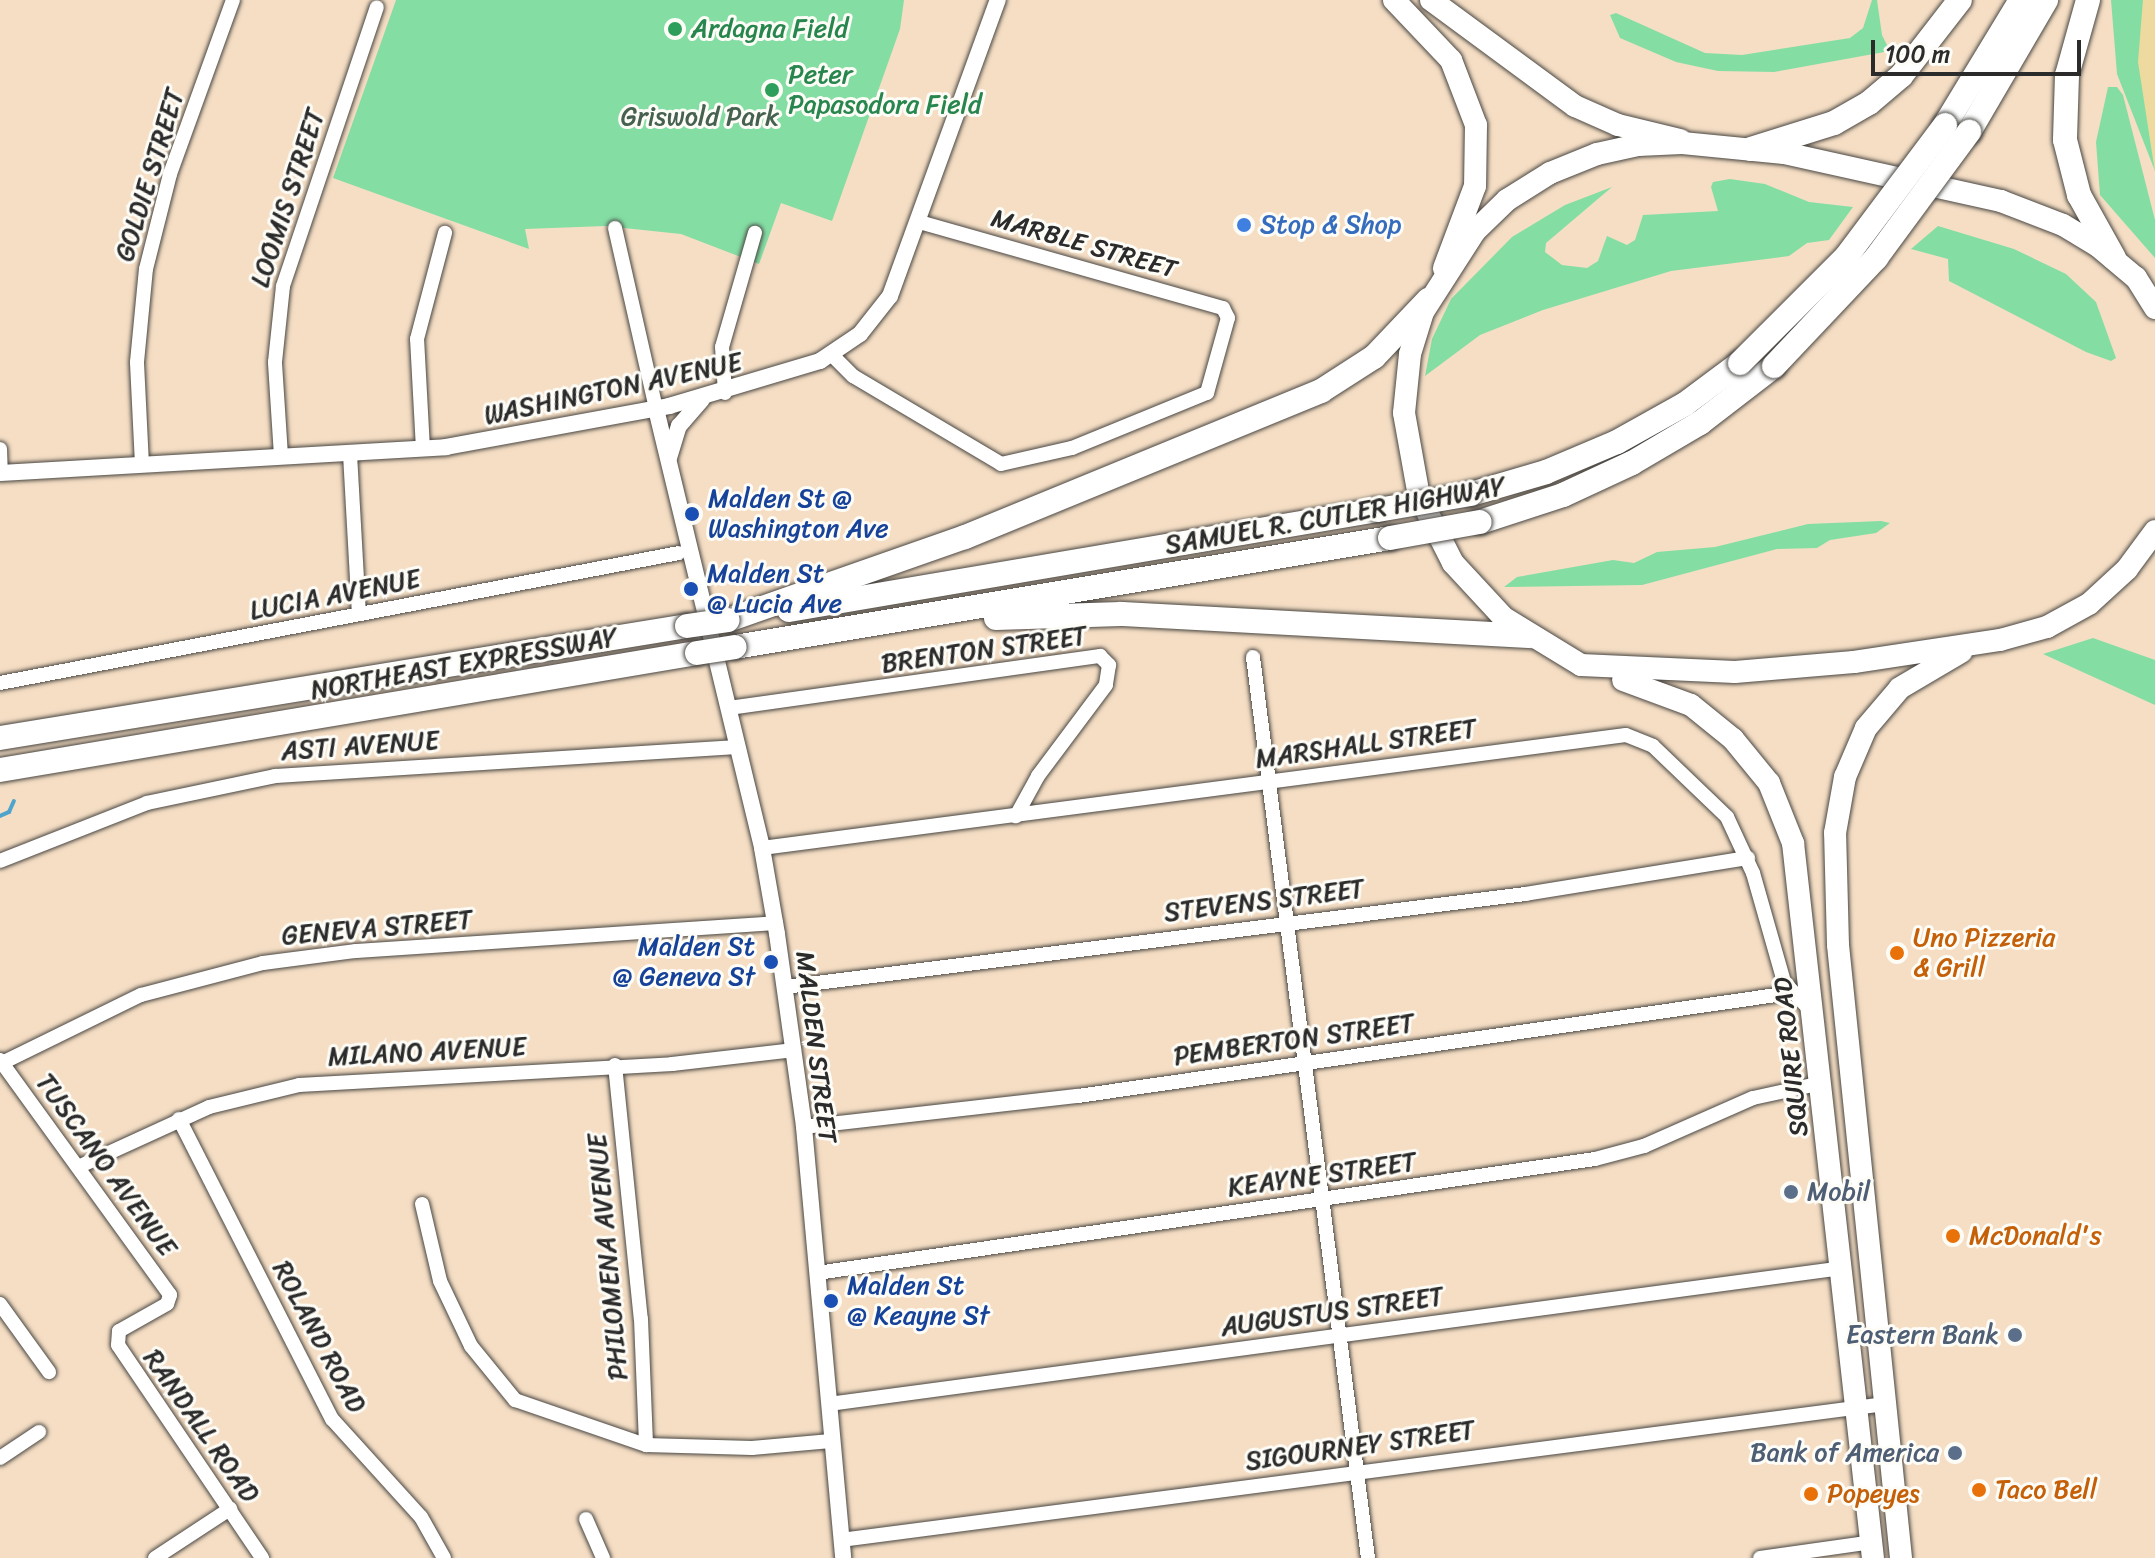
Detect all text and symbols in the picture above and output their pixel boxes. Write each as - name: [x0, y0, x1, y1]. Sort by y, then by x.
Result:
- place label: Ardagna Field: [691, 13, 848, 45]
- marker: Ardagna Field: [666, 20, 684, 38]
- scale bar: [1875, 24, 2085, 74]
- text: 100 m: [1885, 33, 1950, 75]
- place label: Peter Papasodora Field: [788, 59, 982, 120]
- marker: Peter Papasodora Field: [763, 81, 781, 99]
- street label: GOLDIE STREET: [109, 85, 191, 265]
- park label: Griswold Park: [621, 101, 779, 133]
- street label: LOOMIS STREET: [244, 105, 332, 291]
- street label: MARBLE STREET: [987, 202, 1181, 286]
- place label: Stop & Shop: [1260, 209, 1402, 241]
- marker: Stop & Shop: [1235, 216, 1253, 234]
- street label: WASHINGTON AVENUE: [481, 346, 745, 432]
- street label: SAMUEL R. CUTLER HIGHWAY: [1162, 471, 1508, 561]
- place label: Malden St @ Washington Ave: [708, 483, 889, 544]
- marker: Malden St @ Washington Ave: [683, 505, 701, 523]
- place label: Malden St @ Lucia Ave: [707, 558, 842, 620]
- street label: LUCIA AVENUE: [247, 563, 423, 627]
- marker: Malden St @ Lucia Ave: [682, 580, 700, 598]
- street label: BRENTON STREET: [878, 620, 1090, 680]
- street label: NORTHEAST EXPRESSWAY: [308, 622, 620, 706]
- street label: MARSHALL STREET: [1253, 713, 1479, 775]
- street label: ASTI AVENUE: [280, 725, 440, 767]
- street label: STEVENS STREET: [1161, 873, 1367, 929]
- street label: GENEVA STREET: [280, 904, 474, 952]
- place label: Uno Pizzeria & Grill: [1913, 922, 2056, 984]
- place label: Malden St @ Geneva St: [612, 931, 755, 992]
- marker: Uno Pizzeria & Grill: [1888, 944, 1906, 962]
- street label: MALDEN STREET: [789, 949, 843, 1145]
- marker: Malden St @ Geneva St: [762, 953, 780, 971]
- street label: SQUIRE ROAD: [1767, 976, 1815, 1138]
- street label: PEMBERTON STREET: [1172, 1008, 1416, 1072]
- street label: MILANO AVENUE: [327, 1031, 527, 1073]
- street label: TUSCANO AVENUE: [29, 1068, 183, 1262]
- street label: PHILOMENA AVENUE: [582, 1133, 634, 1381]
- street label: KEAYNE STREET: [1226, 1146, 1418, 1204]
- place label: Mobil: [1807, 1176, 1870, 1208]
- marker: Mobil: [1782, 1183, 1800, 1201]
- place label: McDonald's: [1969, 1220, 2102, 1252]
- marker: McDonald's: [1944, 1227, 1962, 1245]
- street label: ROLAND ROAD: [266, 1256, 372, 1418]
- place label: Malden St @ Keayne St: [847, 1270, 990, 1332]
- street label: AUGUSTUS STREET: [1218, 1281, 1446, 1343]
- marker: Malden St @ Keayne St: [822, 1292, 840, 1310]
- place label: Eastern Bank: [1846, 1319, 1999, 1351]
- marker: Eastern Bank: [2006, 1326, 2024, 1344]
- street label: RANDALL ROAD: [137, 1344, 265, 1508]
- street label: SIGOURNEY STREET: [1242, 1414, 1478, 1478]
- place label: Bank of America: [1749, 1437, 1939, 1469]
- marker: Bank of America: [1946, 1444, 1964, 1462]
- place label: Taco Bell: [1995, 1474, 2098, 1506]
- place label: Popeyes: [1827, 1478, 1920, 1510]
- marker: Taco Bell: [1970, 1481, 1988, 1499]
- marker: Popeyes: [1802, 1485, 1820, 1503]

